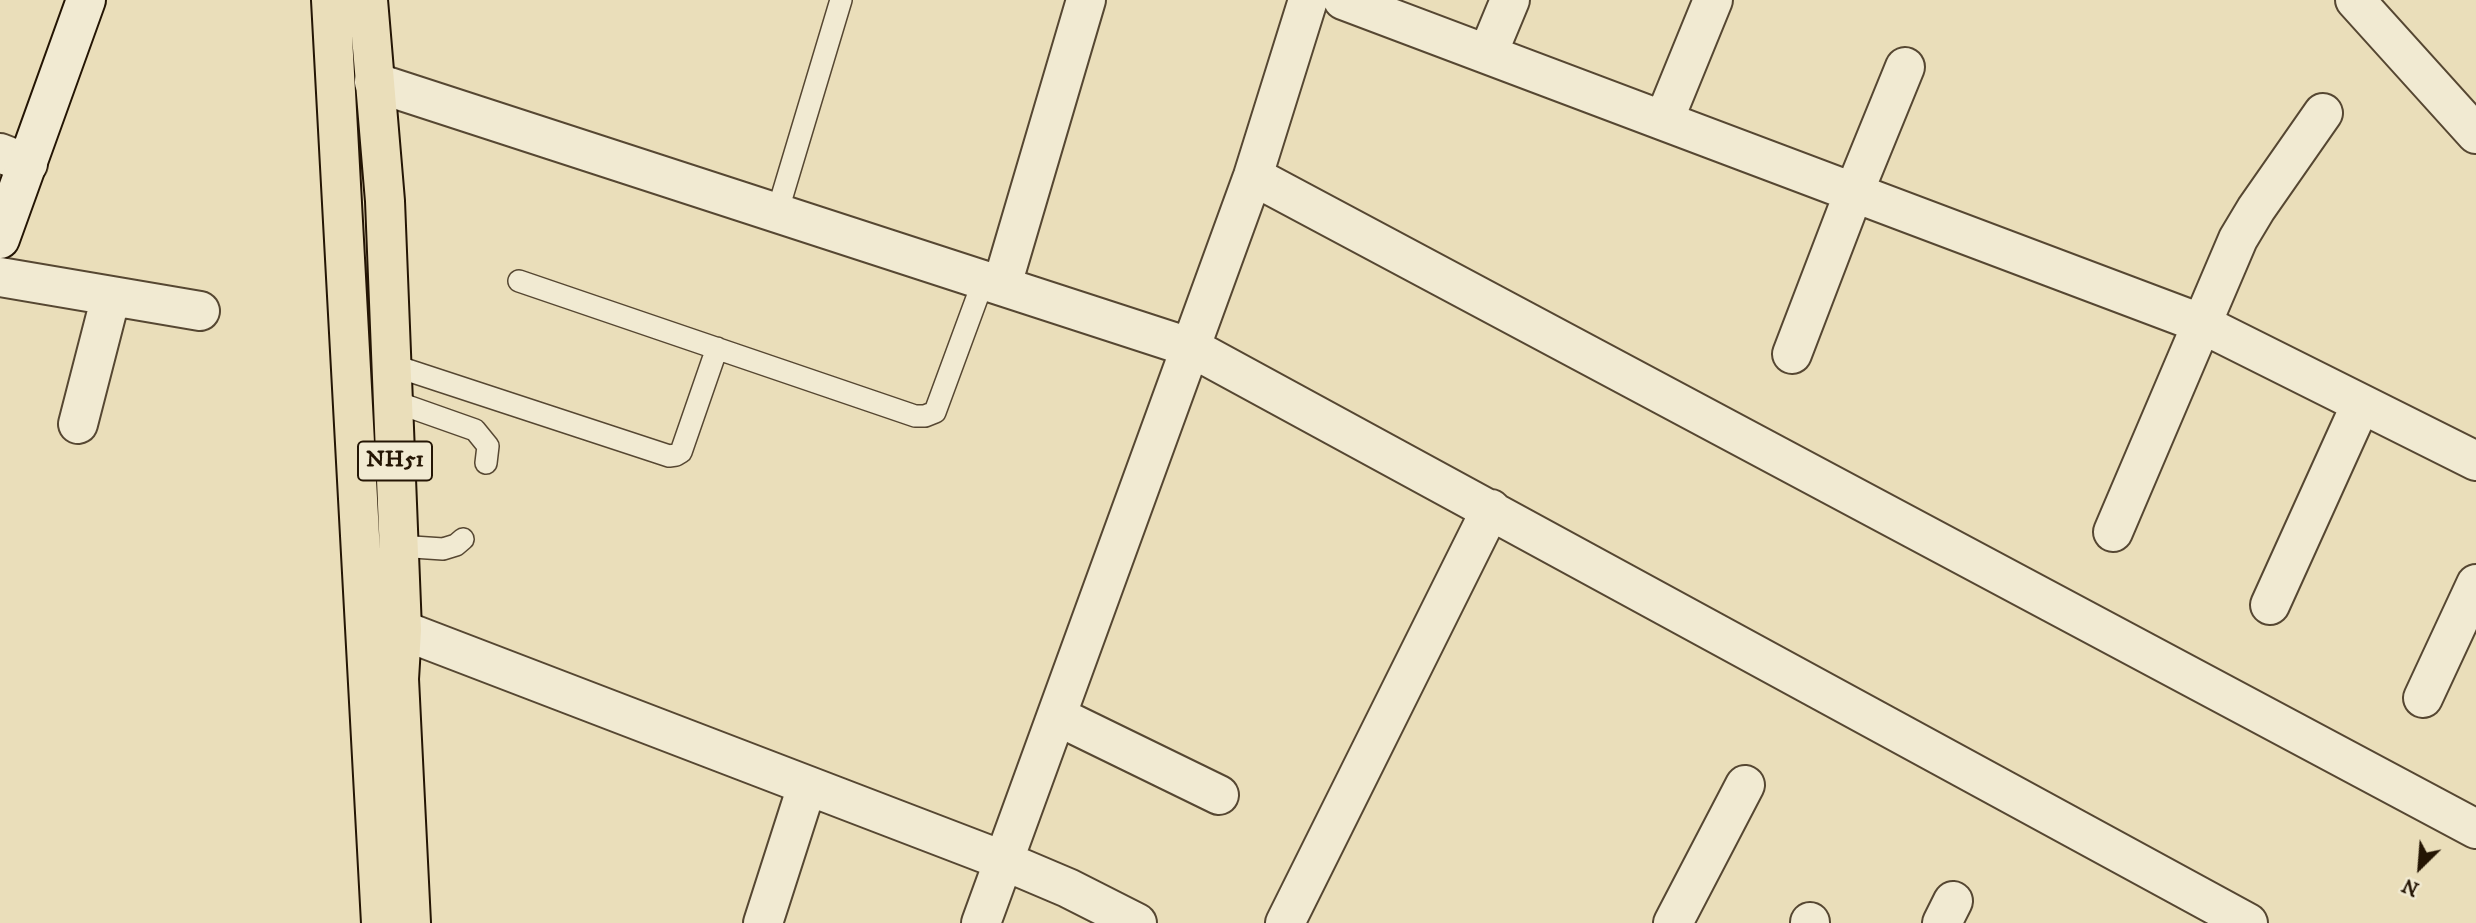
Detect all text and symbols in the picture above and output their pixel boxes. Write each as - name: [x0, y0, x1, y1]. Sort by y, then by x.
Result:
- road number: NH51: [358, 442, 432, 481]
- north arrow: [2385, 832, 2455, 902]
- text: N: [2399, 873, 2423, 900]

